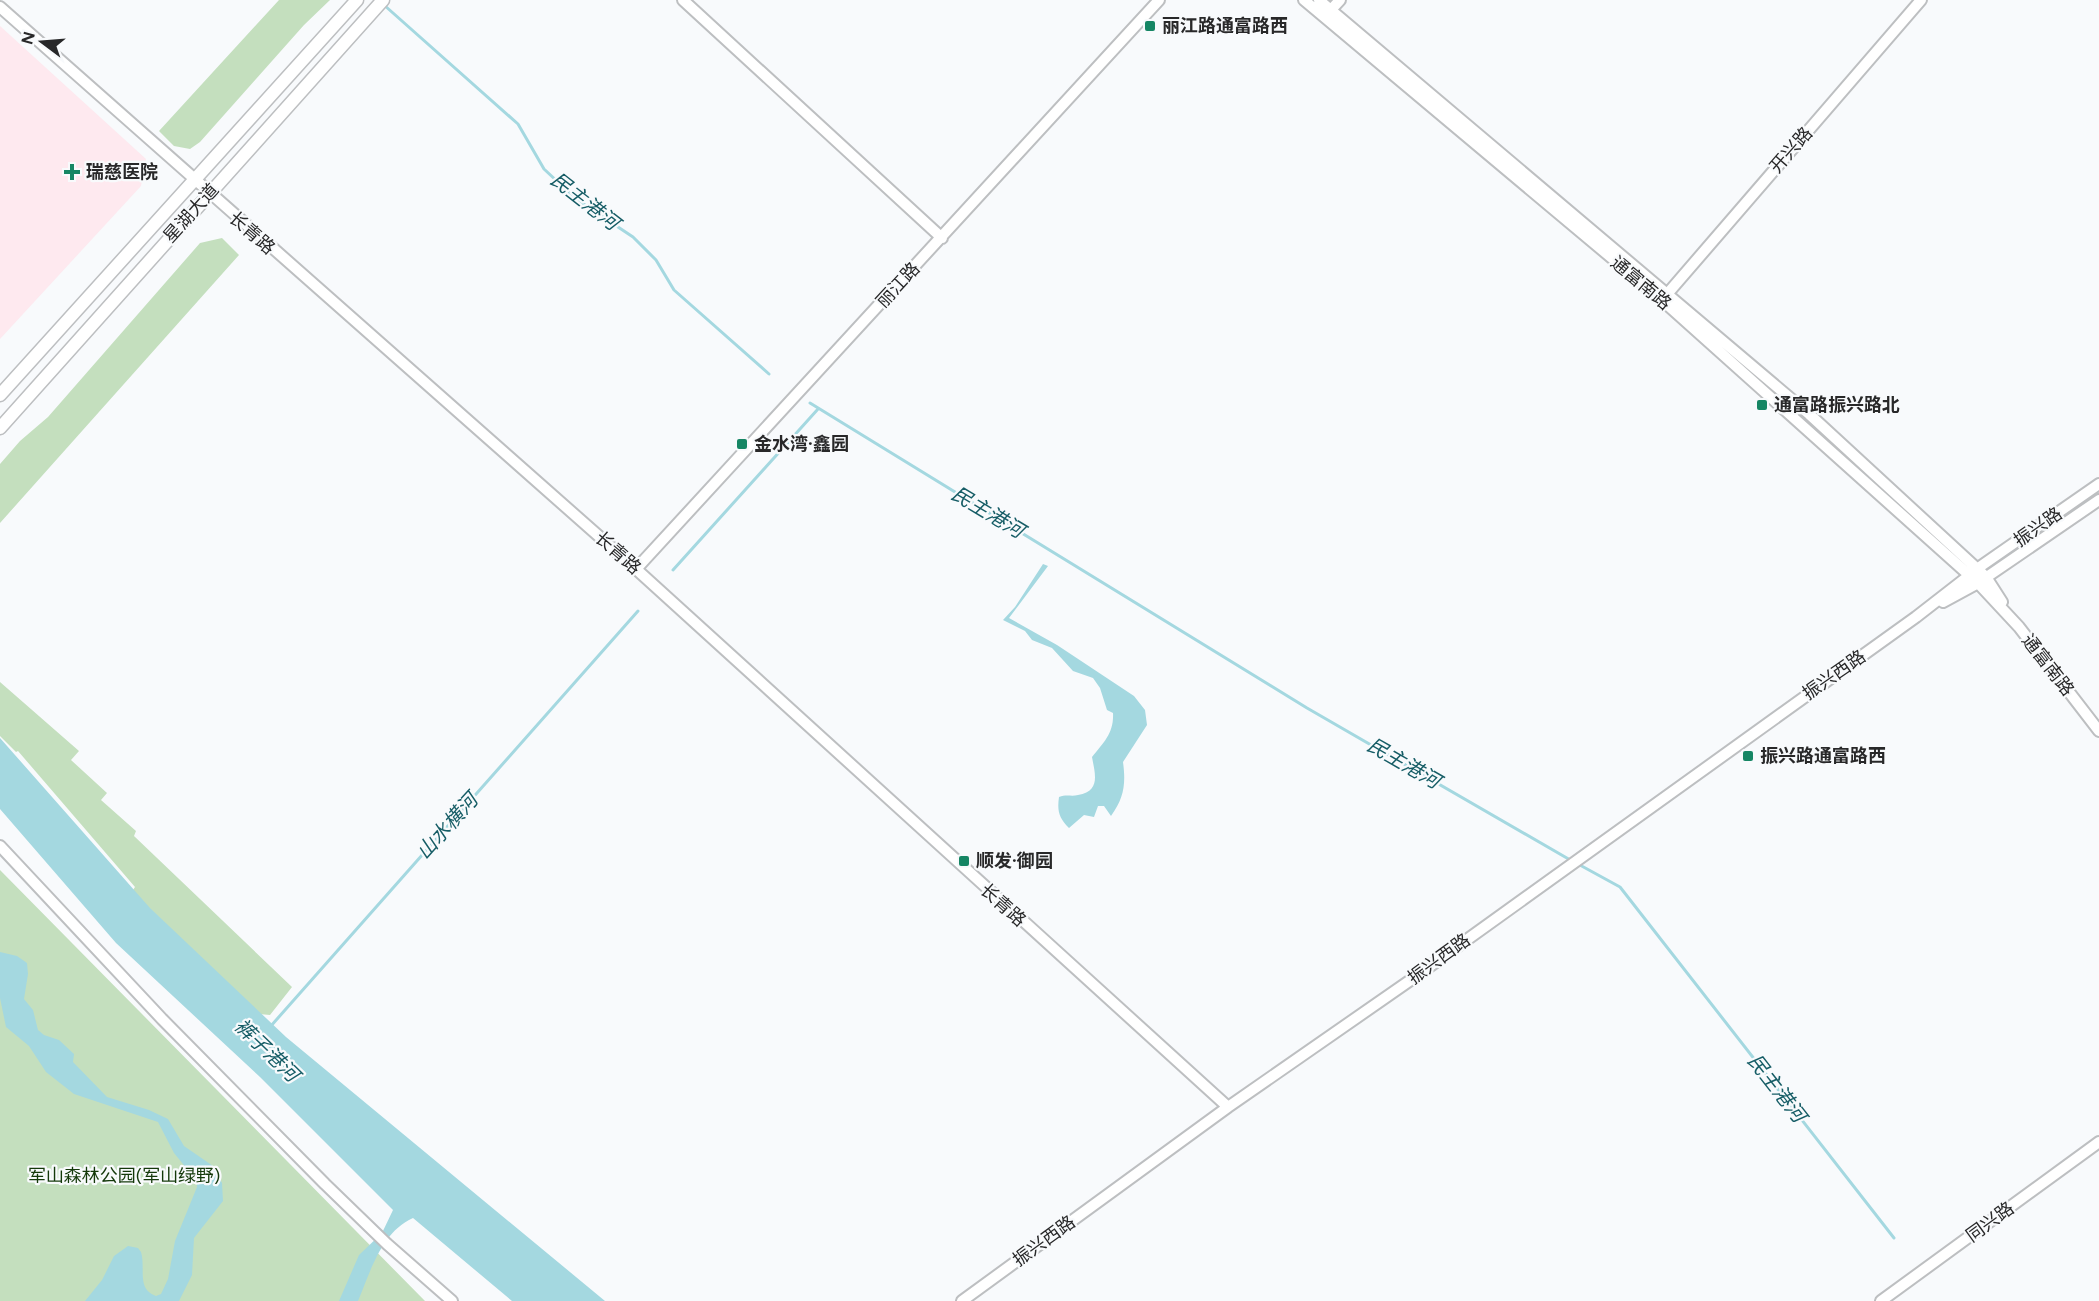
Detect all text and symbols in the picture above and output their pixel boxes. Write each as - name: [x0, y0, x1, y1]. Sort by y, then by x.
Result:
- north arrow: [12, 12, 72, 72]
- place label: 丽江路通富路西: [1162, 15, 1288, 37]
- marker: 丽江路通富路西: [1143, 19, 1157, 33]
- text: N: [17, 29, 39, 47]
- street label: 开兴路: [1765, 122, 1817, 178]
- place label: 瑞慈医院: [86, 161, 158, 183]
- marker: 瑞慈医院: [63, 163, 81, 181]
- water label: 民主港河: [546, 167, 627, 238]
- street label: 星湖大道: [159, 179, 223, 247]
- street label: 长青路: [224, 207, 280, 259]
- street label: 通富南路: [1606, 251, 1676, 315]
- street label: 丽江路: [872, 258, 924, 312]
- place label: 通富路振兴路北: [1774, 394, 1900, 416]
- marker: 通富路振兴路北: [1755, 398, 1769, 412]
- place label: 金水湾·鑫园: [754, 433, 849, 455]
- marker: 金水湾·鑫园: [735, 437, 749, 451]
- water label: 民主港河: [948, 481, 1032, 545]
- street label: 振兴路: [2010, 503, 2066, 551]
- street label: 长青路: [590, 527, 646, 579]
- street label: 通富南路: [2017, 630, 2079, 700]
- street label: 振兴西路: [1798, 645, 1870, 705]
- water label: 民主港河: [1363, 733, 1448, 795]
- place label: 振兴路通富路西: [1760, 745, 1886, 767]
- marker: 振兴路通富路西: [1741, 749, 1755, 763]
- water label: 山水横河: [411, 785, 485, 864]
- place label: 顺发·御园: [976, 850, 1053, 872]
- marker: 顺发·御园: [957, 854, 971, 868]
- street label: 长青路: [976, 879, 1030, 931]
- street label: 振兴西路: [1403, 929, 1475, 989]
- water label: 裤子港河: [230, 1014, 307, 1089]
- water label: 民主港河: [1743, 1049, 1814, 1130]
- park label: 军山森林公园(军山绿野): [28, 1165, 220, 1187]
- street label: 同兴路: [1962, 1197, 2018, 1247]
- street label: 振兴西路: [1008, 1211, 1080, 1271]

